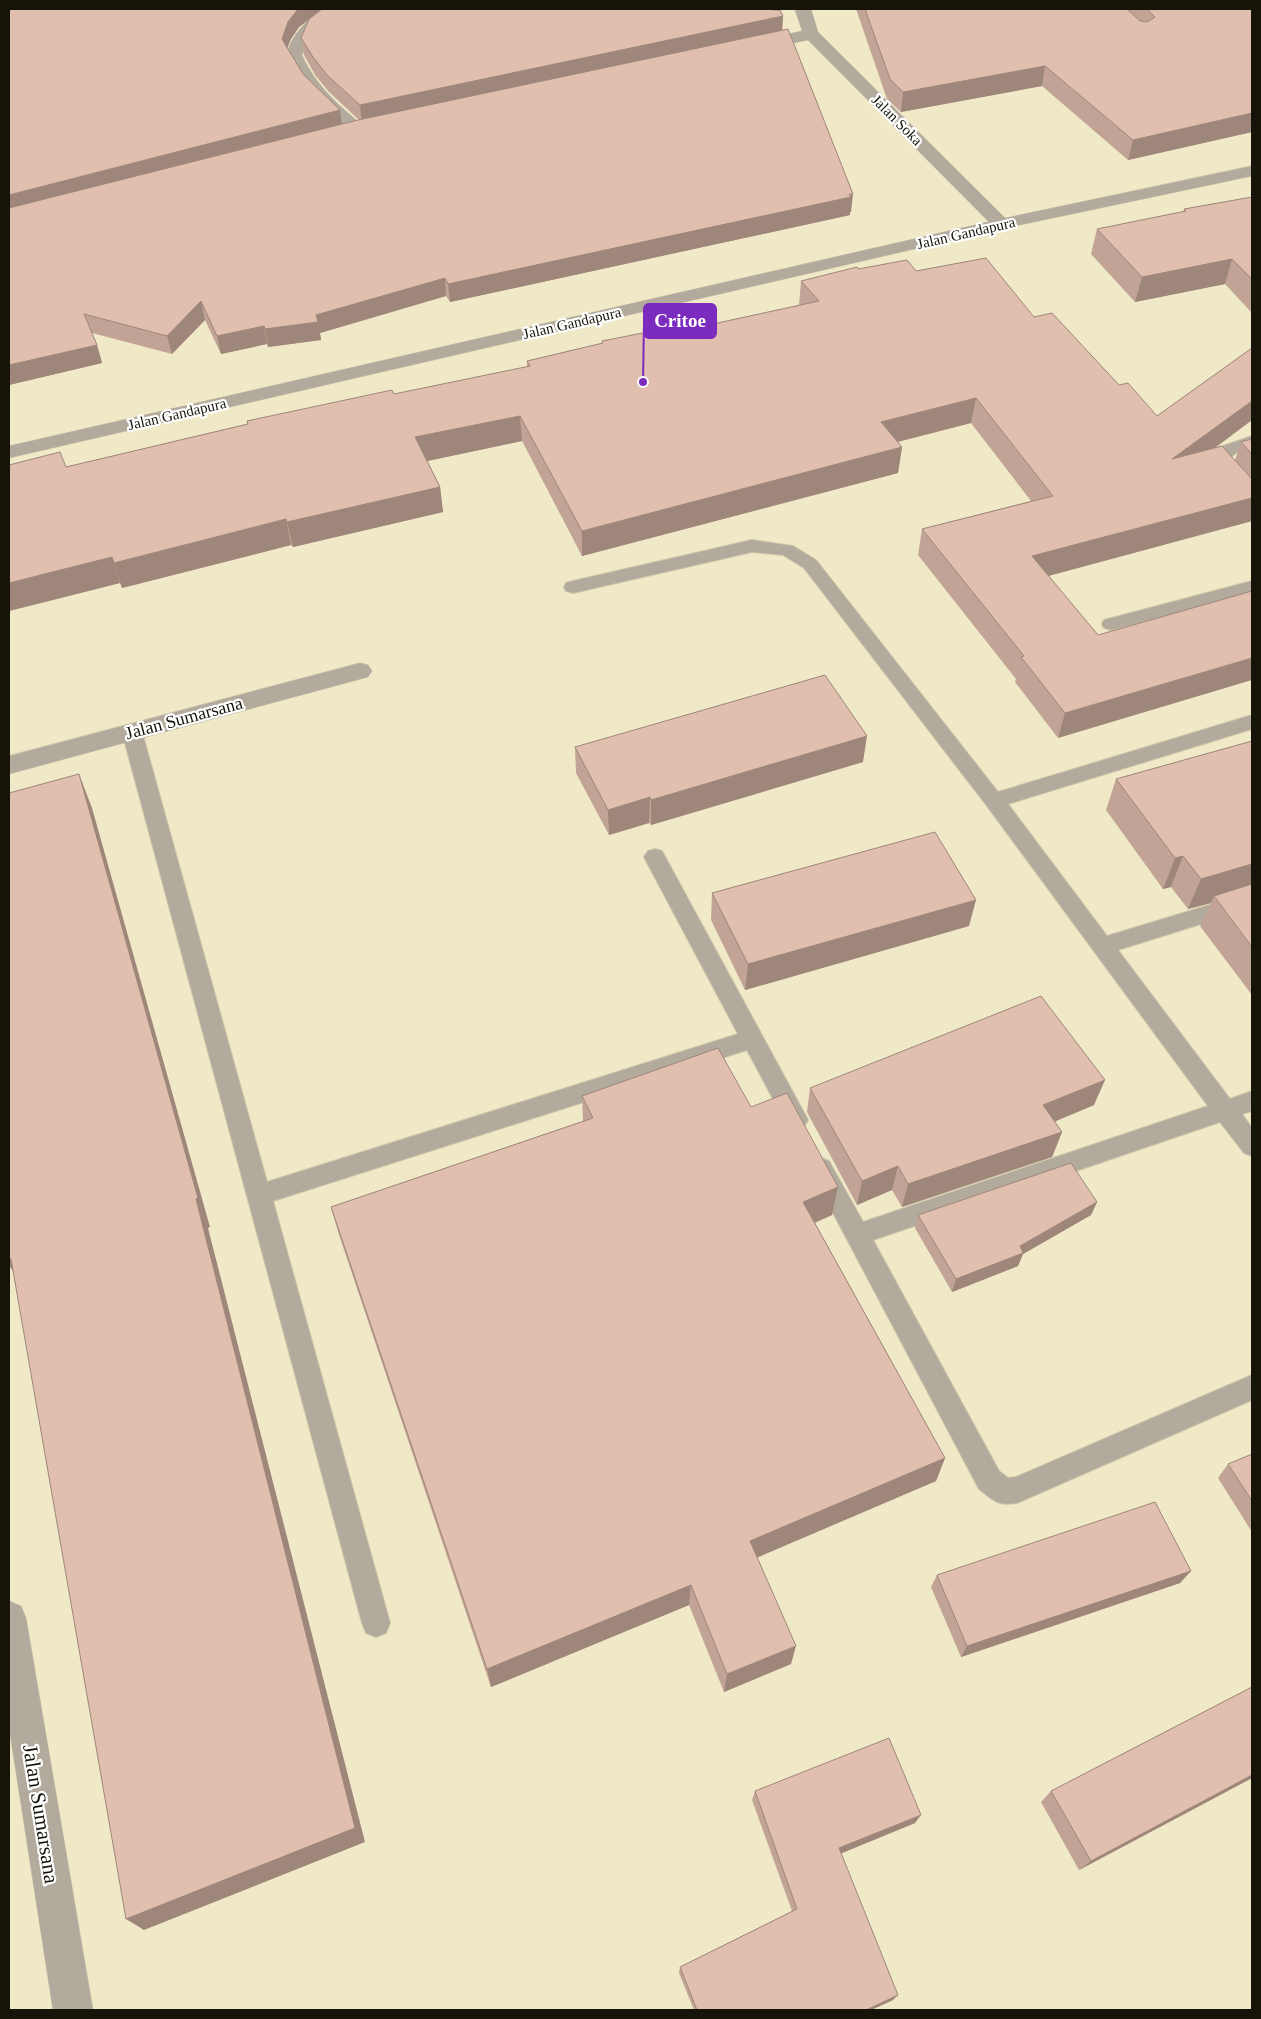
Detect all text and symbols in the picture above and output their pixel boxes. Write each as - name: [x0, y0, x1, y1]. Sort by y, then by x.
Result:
- street label: Jalan Soka: [869, 92, 926, 149]
- street label: Jalan Gandapura: [915, 214, 1017, 252]
- street label: Jalan Gandapura: [521, 304, 623, 342]
- callout: Critoe: [644, 304, 716, 338]
- text: Critoe: [654, 310, 706, 331]
- street label: Jalan Gandapura: [126, 395, 228, 433]
- street label: Jalan Sumarsana: [123, 693, 245, 743]
- street label: Jalan Sumarsana: [18, 1743, 64, 1886]

